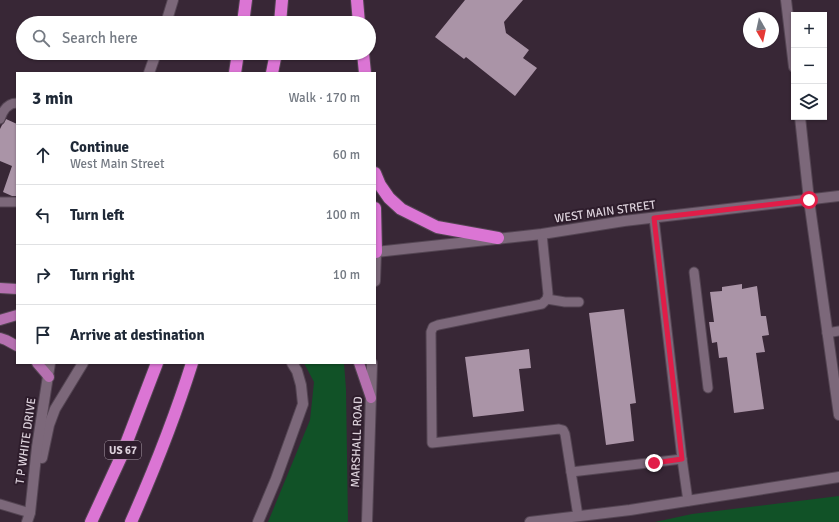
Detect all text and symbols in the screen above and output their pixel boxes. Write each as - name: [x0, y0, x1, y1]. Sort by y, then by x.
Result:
- north arrow: [743, 12, 779, 48]
- map controls: [791, 12, 827, 120]
- button: +: [791, 12, 827, 48]
- search box: [16, 16, 376, 60]
- icon: search: [30, 27, 52, 49]
- text: Search here: [62, 29, 138, 47]
- button: −: [791, 48, 827, 84]
- button: layers: [791, 84, 827, 120]
- text: 3 min: [32, 88, 73, 109]
- text: Walk · 170 m: [289, 90, 360, 106]
- text: Continue: [70, 138, 129, 156]
- icon: ahead: [32, 144, 54, 166]
- text: 60 m: [333, 147, 360, 163]
- text: West Main Street: [70, 156, 165, 172]
- route start: [800, 191, 818, 209]
- street label: WEST MAIN STREET: [553, 197, 657, 227]
- icon: left: [32, 204, 54, 226]
- text: Turn left: [70, 206, 124, 224]
- text: 100 m: [326, 207, 360, 223]
- icon: right: [32, 264, 54, 286]
- text: Turn right: [70, 266, 135, 284]
- text: 10 m: [333, 267, 360, 283]
- icon: arrive: [32, 324, 54, 346]
- text: Arrive at destination: [70, 326, 205, 344]
- street label: MARSHALL ROAD: [348, 396, 366, 488]
- street label: T P WHITE DRIVE: [12, 397, 40, 485]
- road number: US 67: [105, 441, 141, 459]
- route end: [645, 454, 663, 472]

